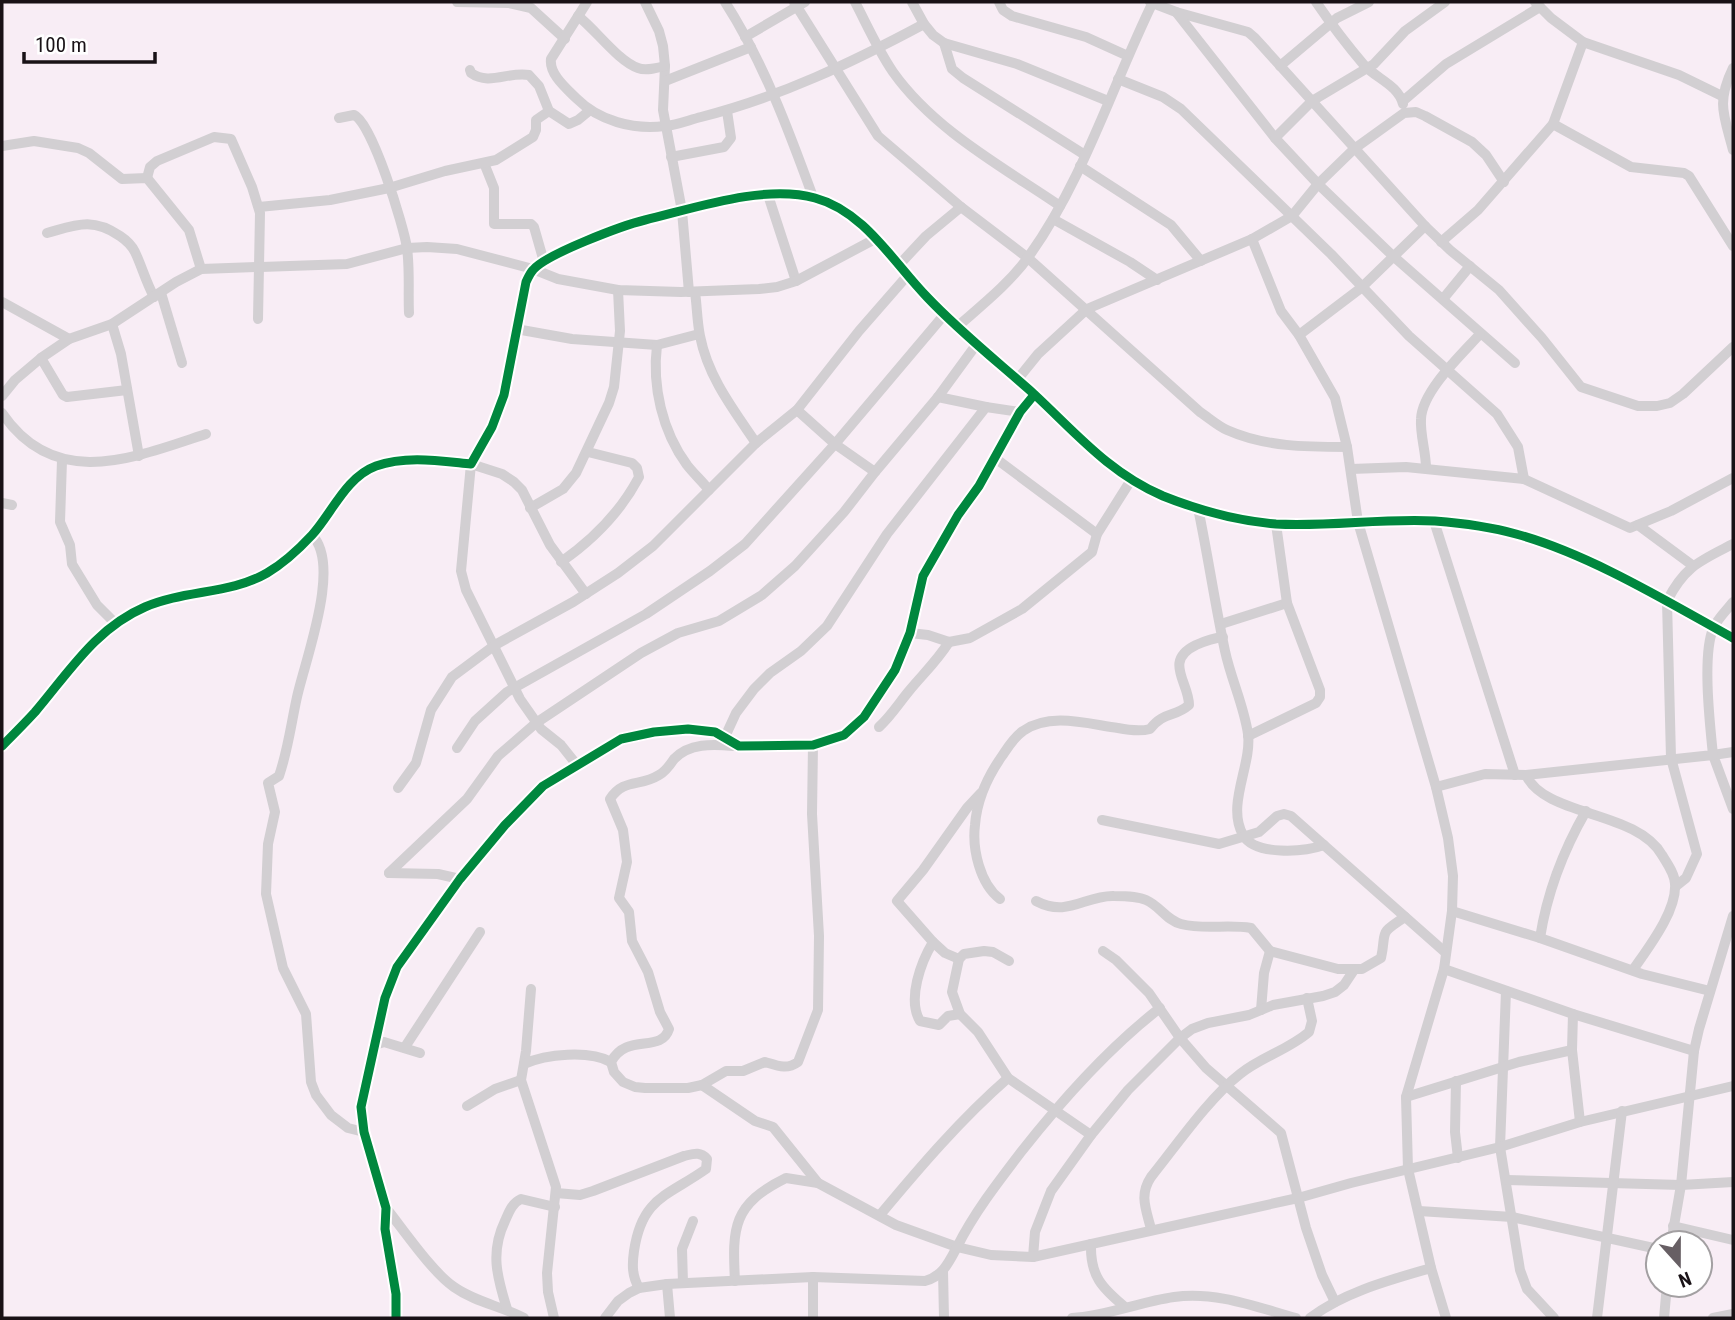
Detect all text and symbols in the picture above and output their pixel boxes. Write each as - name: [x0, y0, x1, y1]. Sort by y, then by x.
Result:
- scale bar: [24, 21, 156, 65]
- text: 100 m: [35, 33, 87, 57]
- north arrow: [1644, 1229, 1714, 1299]
- text: N: [1675, 1267, 1694, 1292]

